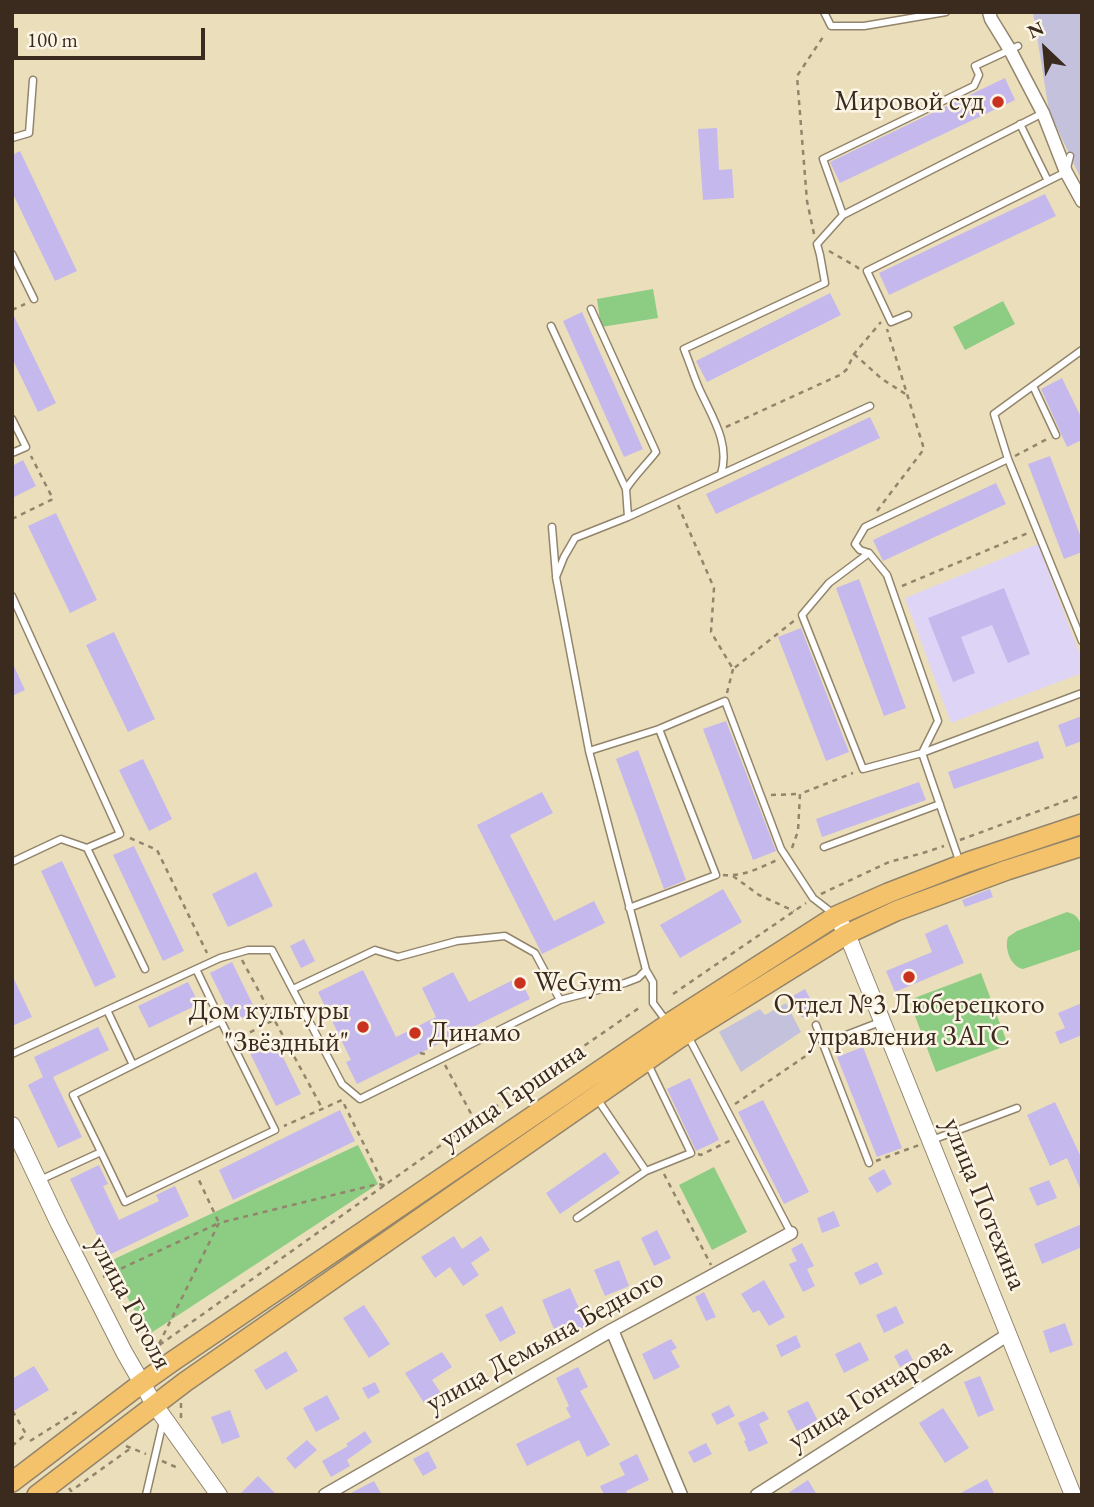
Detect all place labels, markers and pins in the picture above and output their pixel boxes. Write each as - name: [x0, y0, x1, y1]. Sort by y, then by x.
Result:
- place label: Мировой суд: [834, 85, 984, 119]
- marker: Мировой суд: [990, 94, 1006, 110]
- place label: WeGym: [534, 966, 622, 1000]
- marker: Отдел №3 Люберецкого управления ЗАГС: [901, 969, 917, 985]
- marker: WeGym: [512, 975, 528, 991]
- place label: Отдел №3 Люберецкого управления ЗАГС: [773, 988, 1045, 1054]
- place label: Дом культуры "Звёздный": [189, 994, 349, 1060]
- place label: Динамо: [429, 1016, 521, 1050]
- marker: Дом культуры "Звёздный": [355, 1019, 371, 1035]
- marker: Динамо: [407, 1025, 423, 1041]

